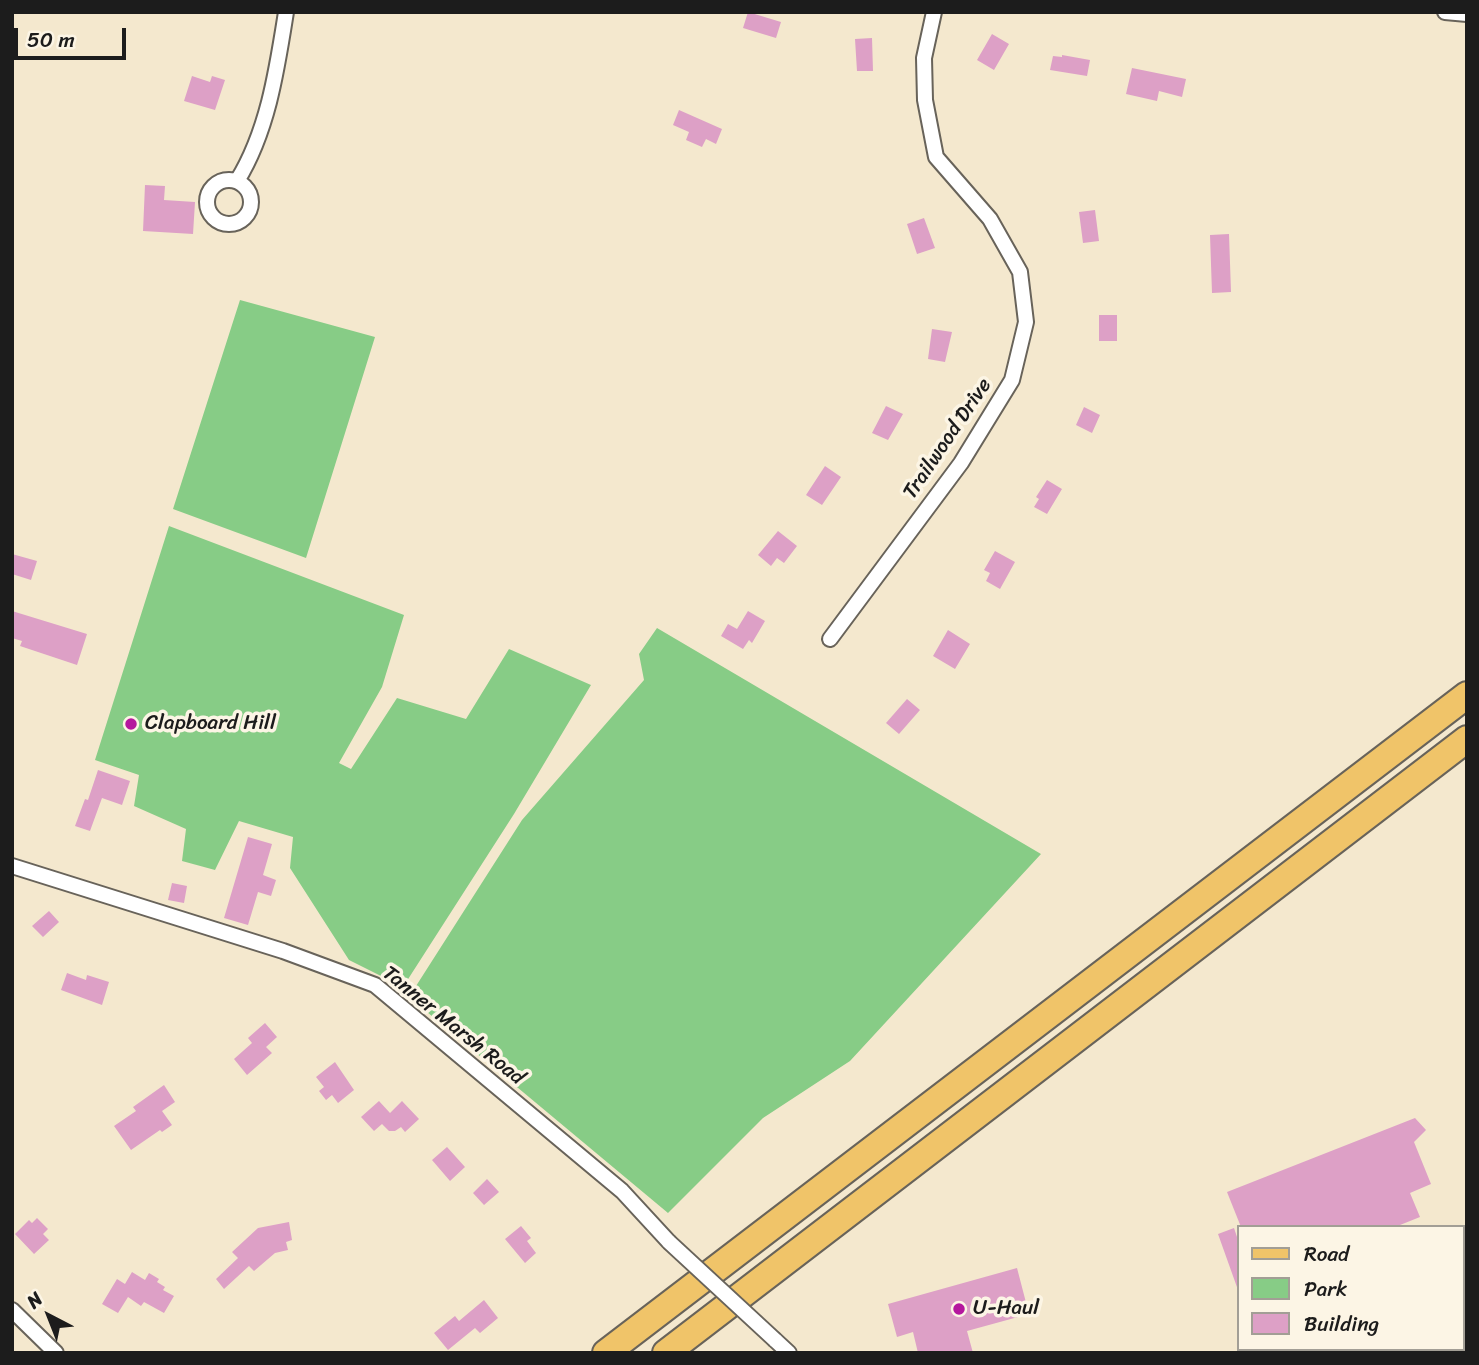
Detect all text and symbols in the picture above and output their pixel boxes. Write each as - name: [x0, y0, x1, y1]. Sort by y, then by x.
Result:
- scale bar: [18, 14, 130, 58]
- text: 50 m: [27, 21, 75, 59]
- street label: Trailwood Drive: [898, 374, 998, 504]
- place label: Clapboard Hill: [145, 711, 276, 737]
- marker: Clapboard Hill: [123, 716, 139, 732]
- street label: Tanner Marsh Road: [377, 961, 529, 1091]
- legend: [1238, 1225, 1465, 1351]
- text: Road: [1304, 1235, 1349, 1273]
- text: Park: [1304, 1270, 1347, 1308]
- north arrow: [14, 1281, 84, 1351]
- text: N: [19, 1283, 51, 1317]
- place label: U-Haul: [973, 1296, 1039, 1322]
- marker: U-Haul: [951, 1301, 967, 1317]
- text: Building: [1304, 1305, 1379, 1343]

